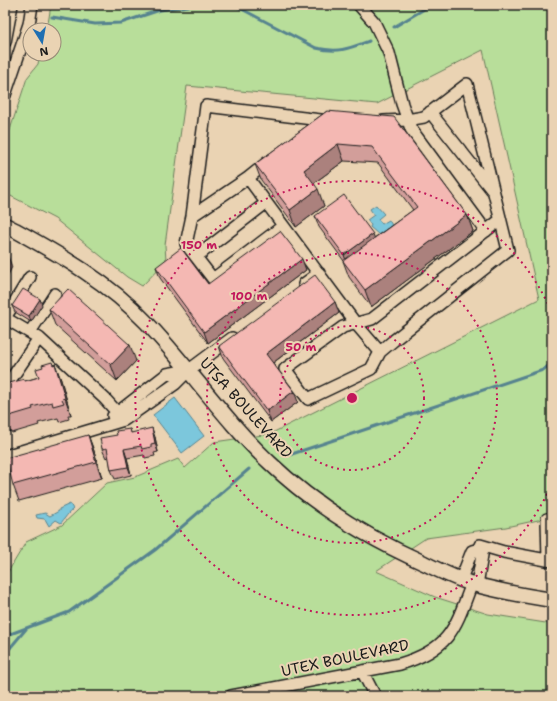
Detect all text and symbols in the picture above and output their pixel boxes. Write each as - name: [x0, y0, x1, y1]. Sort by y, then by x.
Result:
- north arrow: [22, 22, 62, 62]
- text: N: [38, 43, 50, 60]
- text: 150 m: [181, 237, 217, 253]
- text: 100 m: [231, 288, 268, 304]
- text: 50 m: [286, 339, 317, 355]
- street label: UTSA BOULEVARD: [195, 353, 297, 463]
- centre of rings: [345, 391, 359, 405]
- street label: UTEX BOULEVARD: [279, 635, 411, 681]

